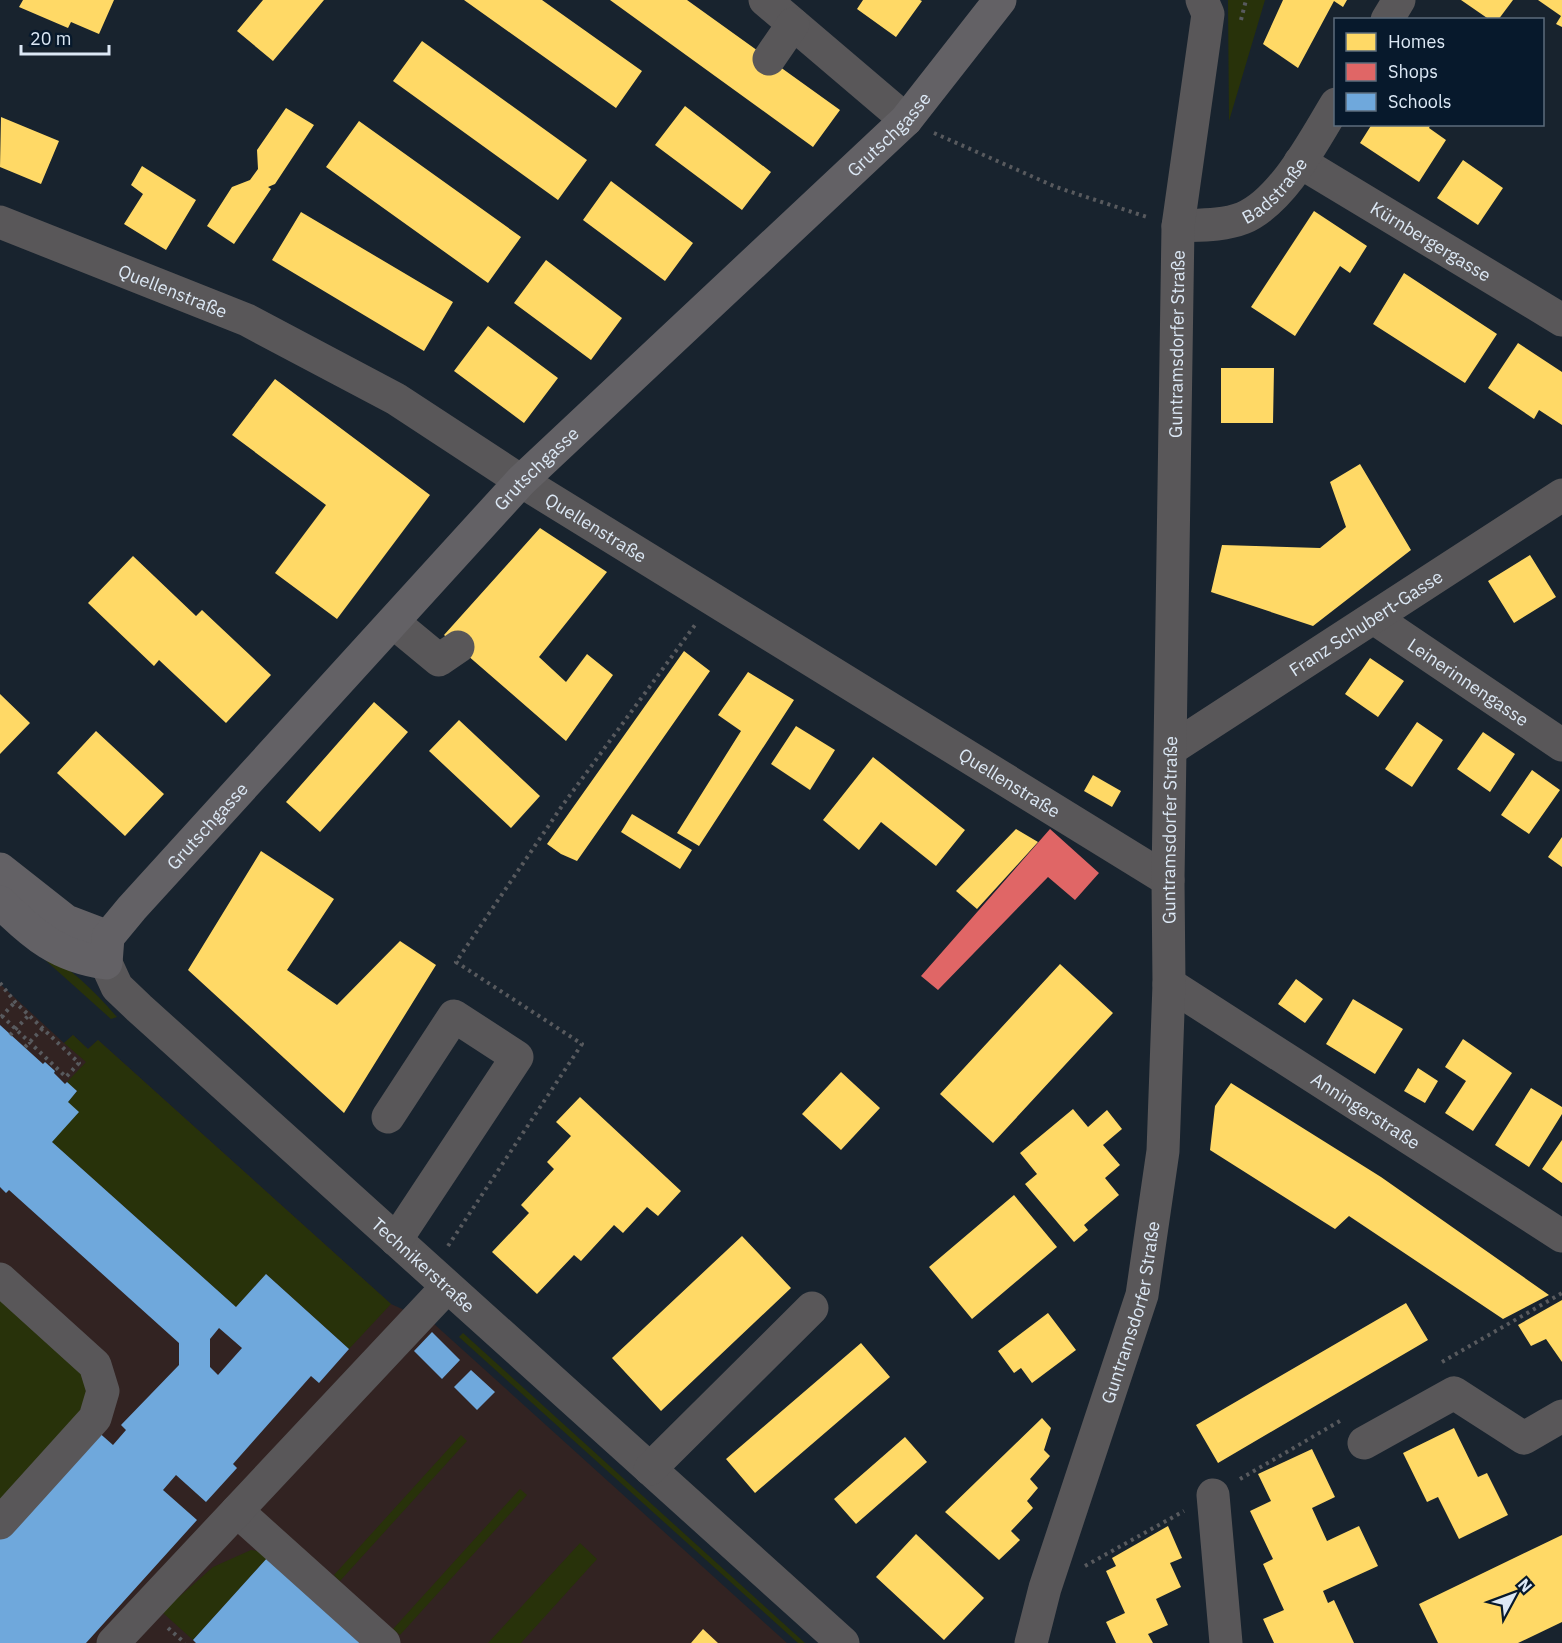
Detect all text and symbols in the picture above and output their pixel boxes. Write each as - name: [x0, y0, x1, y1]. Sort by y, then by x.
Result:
- scale bar: [21, 18, 110, 56]
- legend: [1334, 18, 1544, 126]
- text: 20 m: [30, 27, 72, 50]
- text: Homes: [1388, 30, 1445, 53]
- text: Shops: [1388, 60, 1438, 83]
- street label: Grutschgasse: [842, 87, 935, 181]
- text: Schools: [1388, 90, 1452, 113]
- street label: Badstraße: [1238, 153, 1312, 228]
- street label: Kürnbergergasse: [1367, 196, 1496, 286]
- street label: Guntramsdorfer Straße: [1163, 250, 1189, 438]
- street label: Quellenstraße: [115, 259, 231, 323]
- street label: Grutschgasse: [489, 421, 583, 515]
- street label: Quellenstraße: [541, 487, 651, 567]
- street label: Franz Schubert-Gasse: [1284, 564, 1447, 681]
- street label: Leinerinnengasse: [1403, 633, 1534, 731]
- street label: Guntramsdorfer Straße: [1156, 736, 1182, 924]
- street label: Quellenstraße: [955, 742, 1065, 822]
- street label: Grutschgasse: [161, 777, 253, 874]
- street label: Anningerstraße: [1307, 1067, 1425, 1154]
- street label: Technikerstraße: [367, 1212, 480, 1317]
- street label: Guntramsdorfer Straße: [1095, 1219, 1164, 1406]
- north arrow: [1484, 1565, 1544, 1625]
- text: N: [1514, 1574, 1537, 1596]

